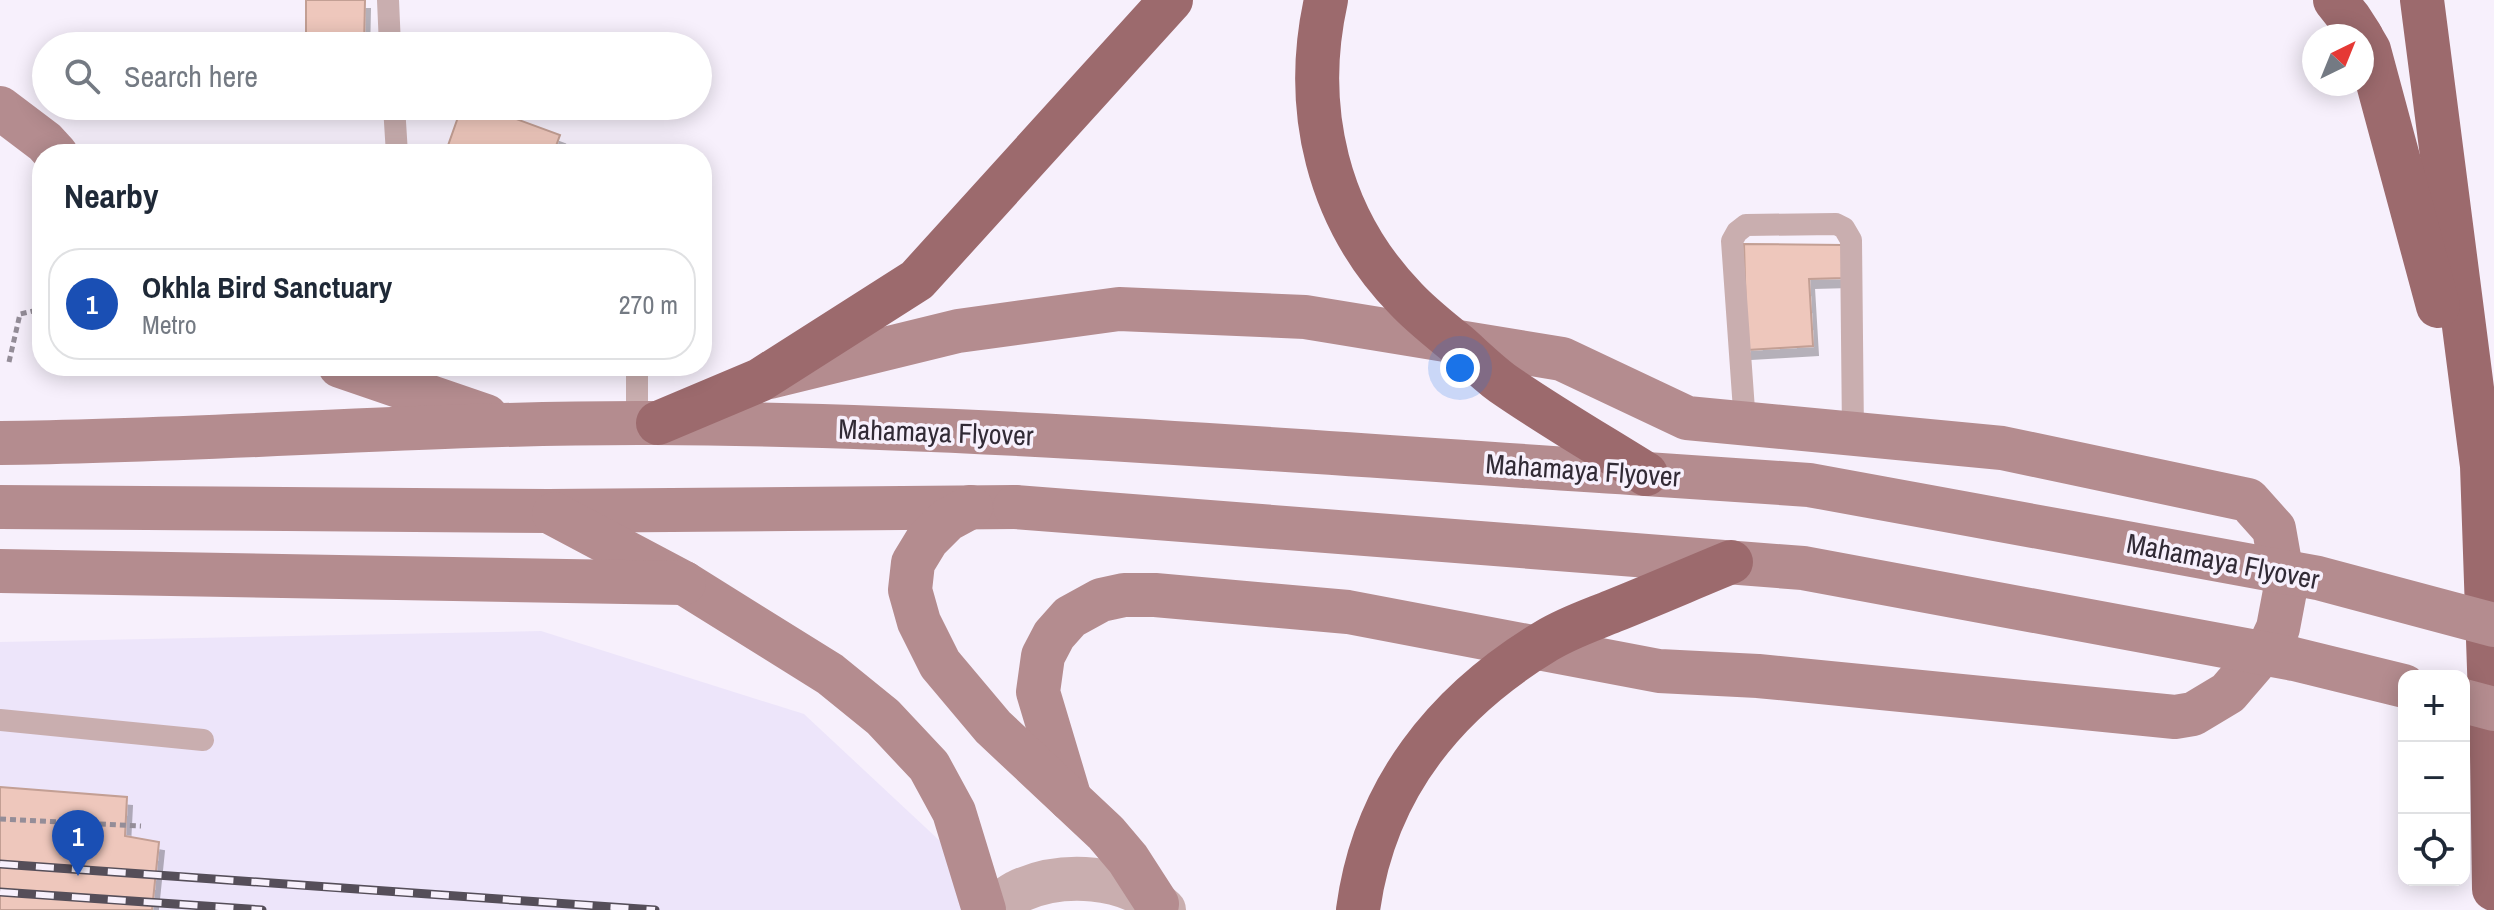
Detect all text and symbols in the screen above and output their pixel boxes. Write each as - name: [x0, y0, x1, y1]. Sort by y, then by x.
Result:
- north arrow: [2302, 24, 2374, 96]
- search box: [32, 32, 712, 120]
- icon: search: [60, 54, 104, 98]
- text: Search here: [124, 56, 258, 96]
- text: Nearby: [64, 173, 159, 219]
- text: Okhla Bird Sanctuary: [142, 267, 392, 307]
- text: 1: [86, 287, 98, 322]
- text: 270 m: [619, 287, 678, 322]
- text: Metro: [142, 307, 197, 342]
- your location: [1440, 348, 1480, 388]
- street label: Mahamaya Flyover: [838, 410, 1035, 454]
- street label: Mahamaya Flyover: [1484, 444, 1682, 496]
- street label: Mahamaya Flyover: [2124, 524, 2323, 598]
- map controls: [2398, 670, 2470, 886]
- button: +: [2398, 670, 2470, 742]
- button: −: [2398, 742, 2470, 814]
- pin: 1: [52, 810, 104, 876]
- button: locate: [2398, 814, 2470, 886]

